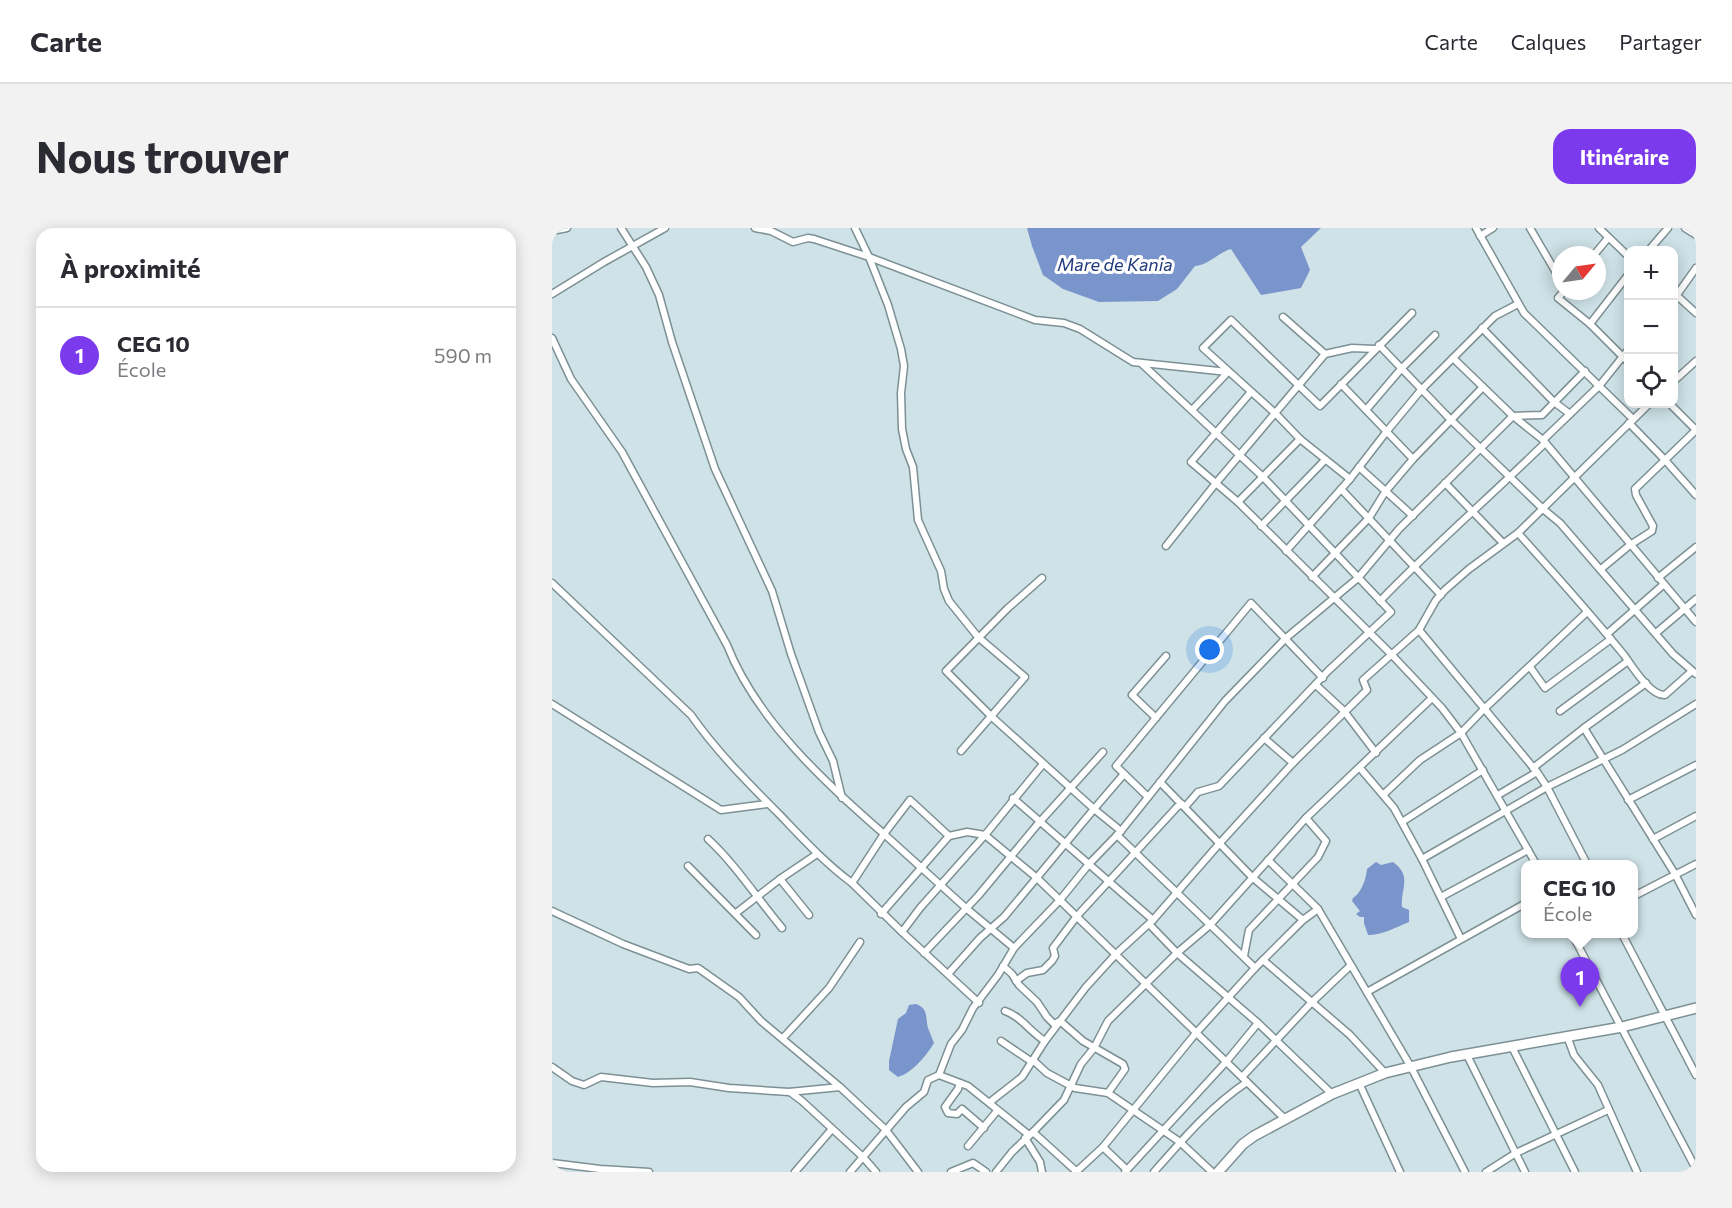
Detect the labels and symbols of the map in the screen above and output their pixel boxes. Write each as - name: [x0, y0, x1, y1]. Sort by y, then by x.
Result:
- north arrow: [1552, 246, 1606, 300]
- water label: Mare de Kania: [1057, 253, 1173, 275]
- your location: [1195, 635, 1224, 664]
- pin: 1: [1560, 958, 1600, 1007]

